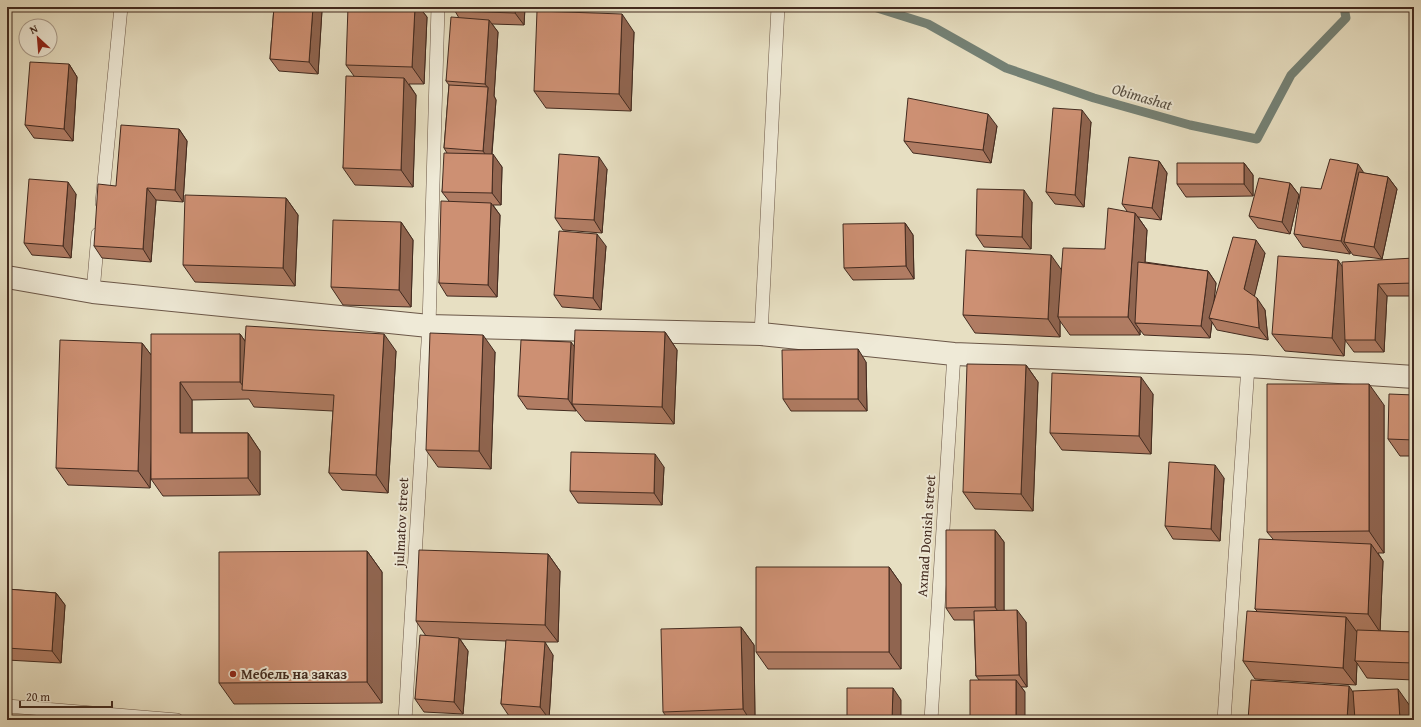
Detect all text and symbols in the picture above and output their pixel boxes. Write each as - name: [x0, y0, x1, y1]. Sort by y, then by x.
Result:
- north arrow: [18, 18, 58, 58]
- text: N: [27, 20, 41, 38]
- water label: Obimashat: [1110, 78, 1175, 115]
- street label: Axmad Donish street: [912, 474, 940, 598]
- street label: julmatov street: [389, 477, 413, 569]
- place label: Мебель на заказ: [241, 664, 347, 684]
- marker: Мебель на заказ: [228, 669, 238, 679]
- scale bar: [20, 683, 112, 709]
- text: 20 m: [26, 688, 50, 705]

